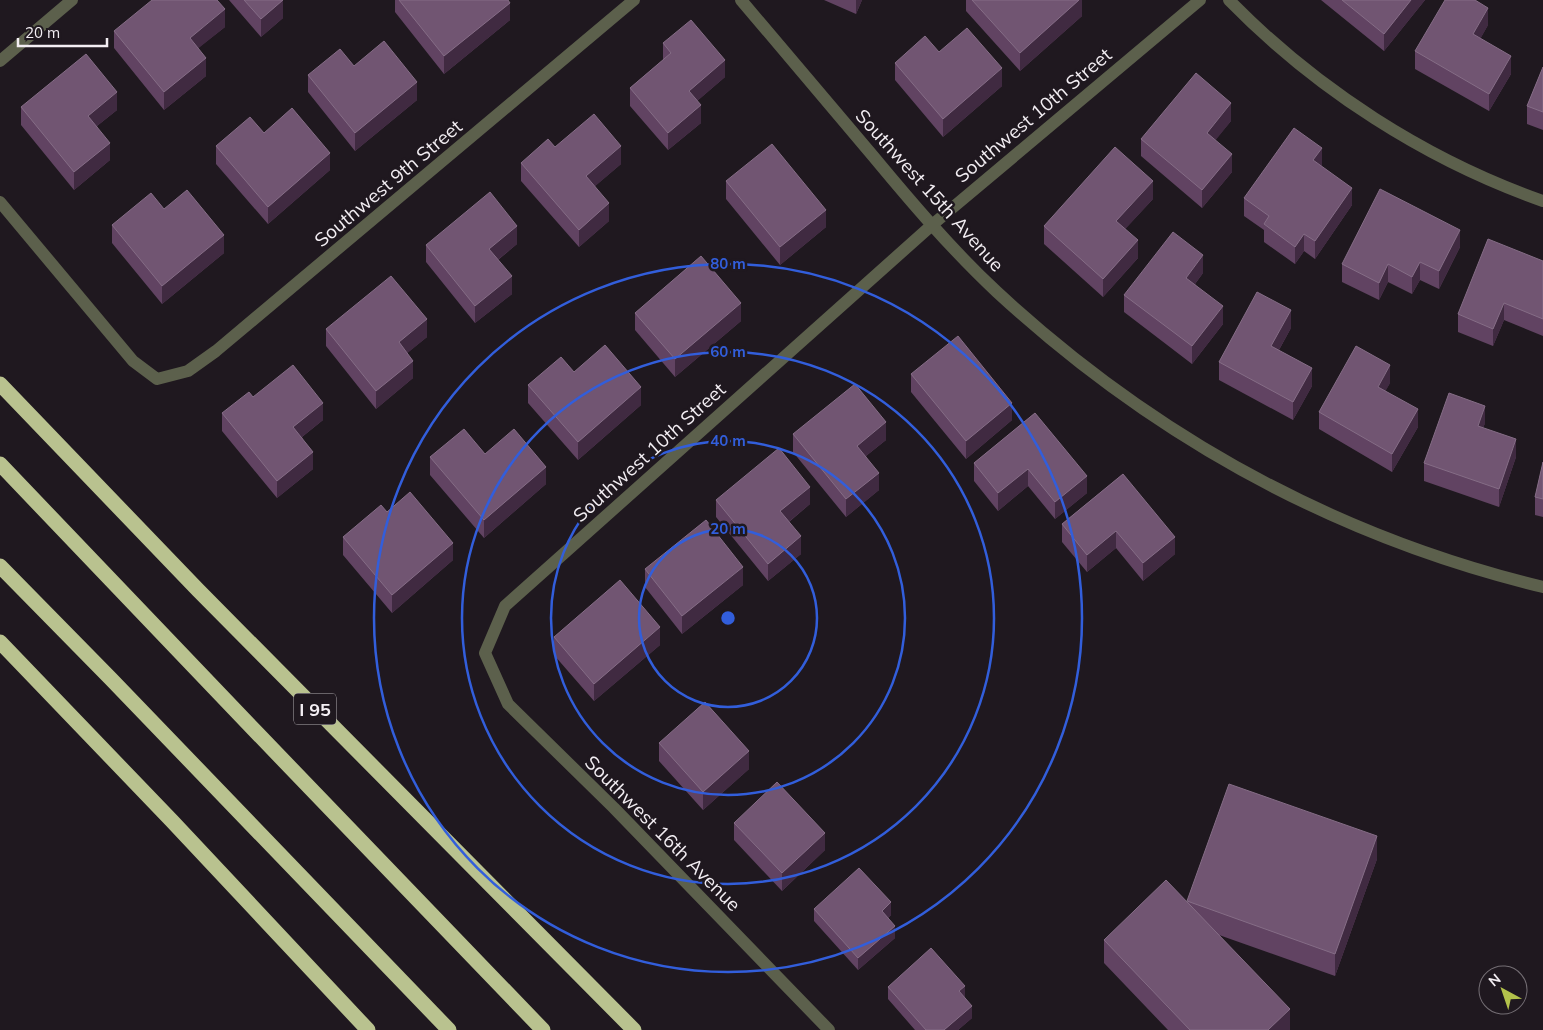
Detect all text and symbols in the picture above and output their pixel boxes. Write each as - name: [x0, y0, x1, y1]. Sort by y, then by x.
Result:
- scale bar: [18, 15, 106, 47]
- text: 20 m: [25, 23, 60, 42]
- street label: Southwest 10th Street: [950, 42, 1116, 188]
- street label: Southwest 15th Avenue: [851, 104, 1009, 276]
- street label: Southwest 9th Street: [309, 114, 467, 252]
- text: 80 m: [710, 254, 746, 273]
- text: 60 m: [710, 342, 746, 361]
- street label: Southwest 10th Street: [568, 377, 731, 527]
- text: 40 m: [710, 431, 746, 450]
- text: 20 m: [710, 519, 746, 538]
- centre of rings: [719, 609, 737, 627]
- road number: I 95: [294, 694, 336, 724]
- street label: Southwest 16th Avenue: [580, 750, 746, 916]
- north arrow: [1478, 965, 1528, 1015]
- text: N: [1485, 970, 1504, 990]

